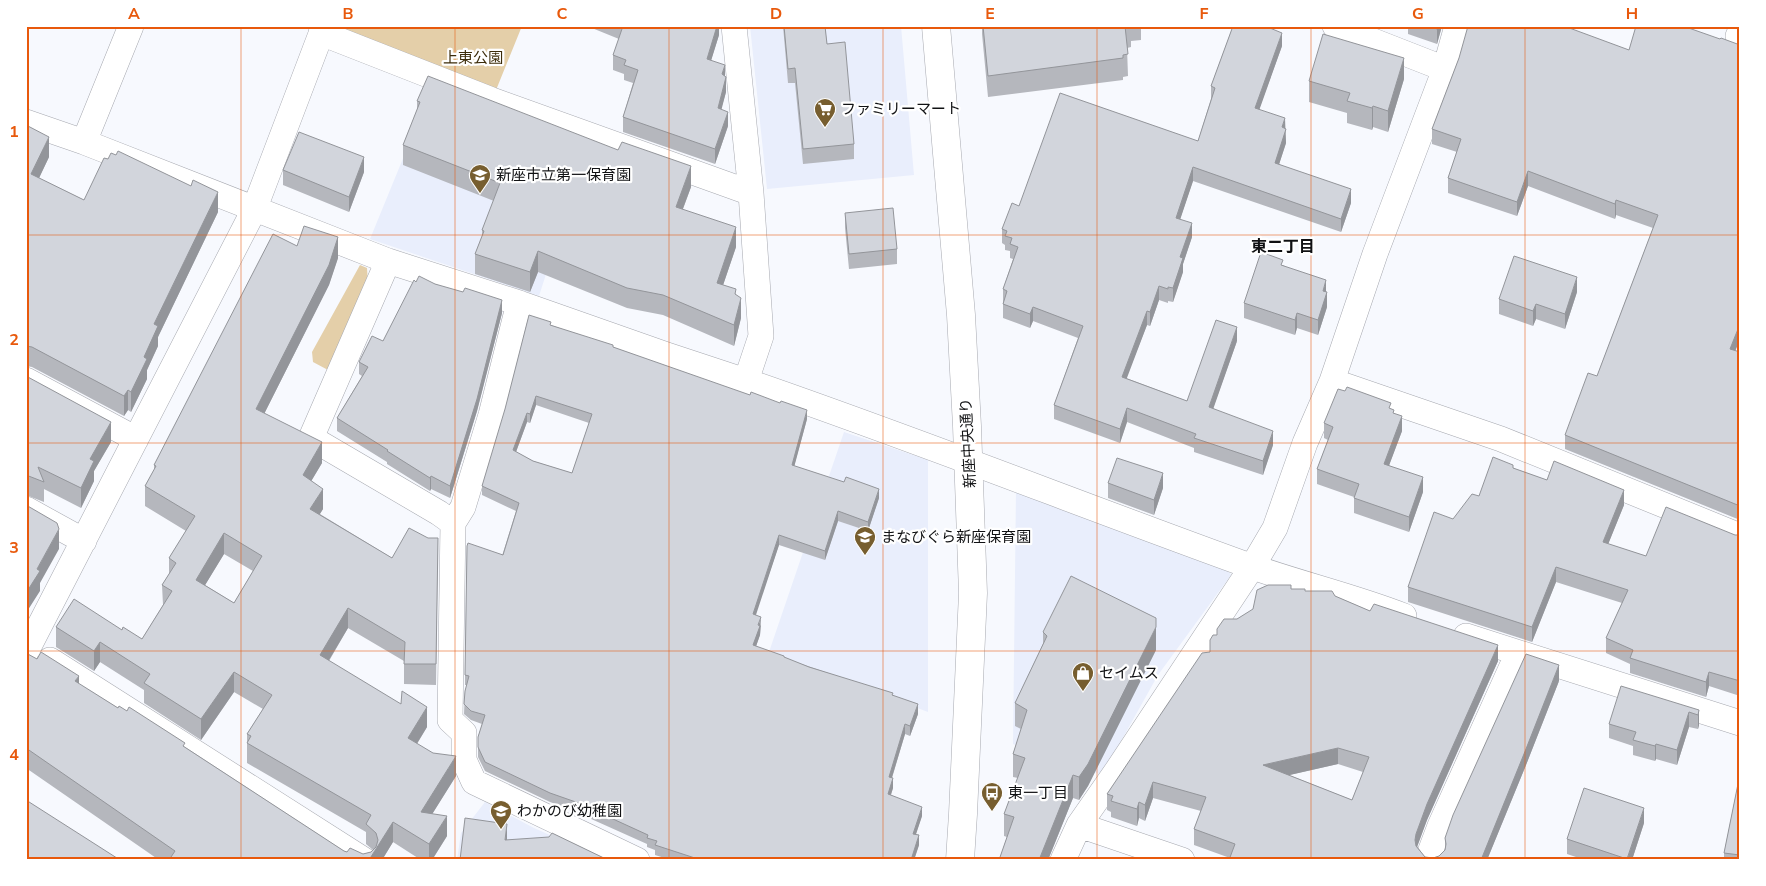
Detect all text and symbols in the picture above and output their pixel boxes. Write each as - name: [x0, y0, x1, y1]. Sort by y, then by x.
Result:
- text: A: [128, 3, 140, 25]
- text: B: [342, 3, 354, 25]
- text: C: [557, 3, 568, 25]
- text: D: [770, 3, 782, 25]
- text: E: [985, 3, 995, 25]
- text: F: [1200, 3, 1209, 25]
- text: G: [1412, 3, 1424, 25]
- text: H: [1626, 3, 1638, 25]
- park label: 上東公園: [443, 48, 503, 68]
- supermarket icon: ファミリーマート: [813, 97, 837, 128]
- place label: ファミリーマート: [841, 99, 961, 119]
- text: 1: [9, 121, 19, 143]
- school or university icon: 新座市立第一保育園: [468, 163, 492, 194]
- place label: 新座市立第一保育園: [496, 165, 631, 185]
- district label: 東二丁目: [1251, 236, 1315, 258]
- text: 2: [9, 329, 19, 351]
- street label: 新座中央通り: [956, 398, 980, 488]
- school or university icon: まなびぐら新座保育園: [853, 525, 877, 556]
- place label: まなびぐら新座保育園: [881, 527, 1031, 547]
- text: 3: [9, 537, 19, 559]
- shop icon: セイムス: [1071, 661, 1095, 692]
- place label: セイムス: [1099, 663, 1159, 683]
- text: 4: [9, 744, 19, 766]
- bus stop icon: 東一丁目: [980, 781, 1004, 812]
- place label: 東一丁目: [1008, 783, 1068, 803]
- school or university icon: わかのび幼稚園: [489, 799, 513, 830]
- place label: わかのび幼稚園: [517, 801, 622, 821]

